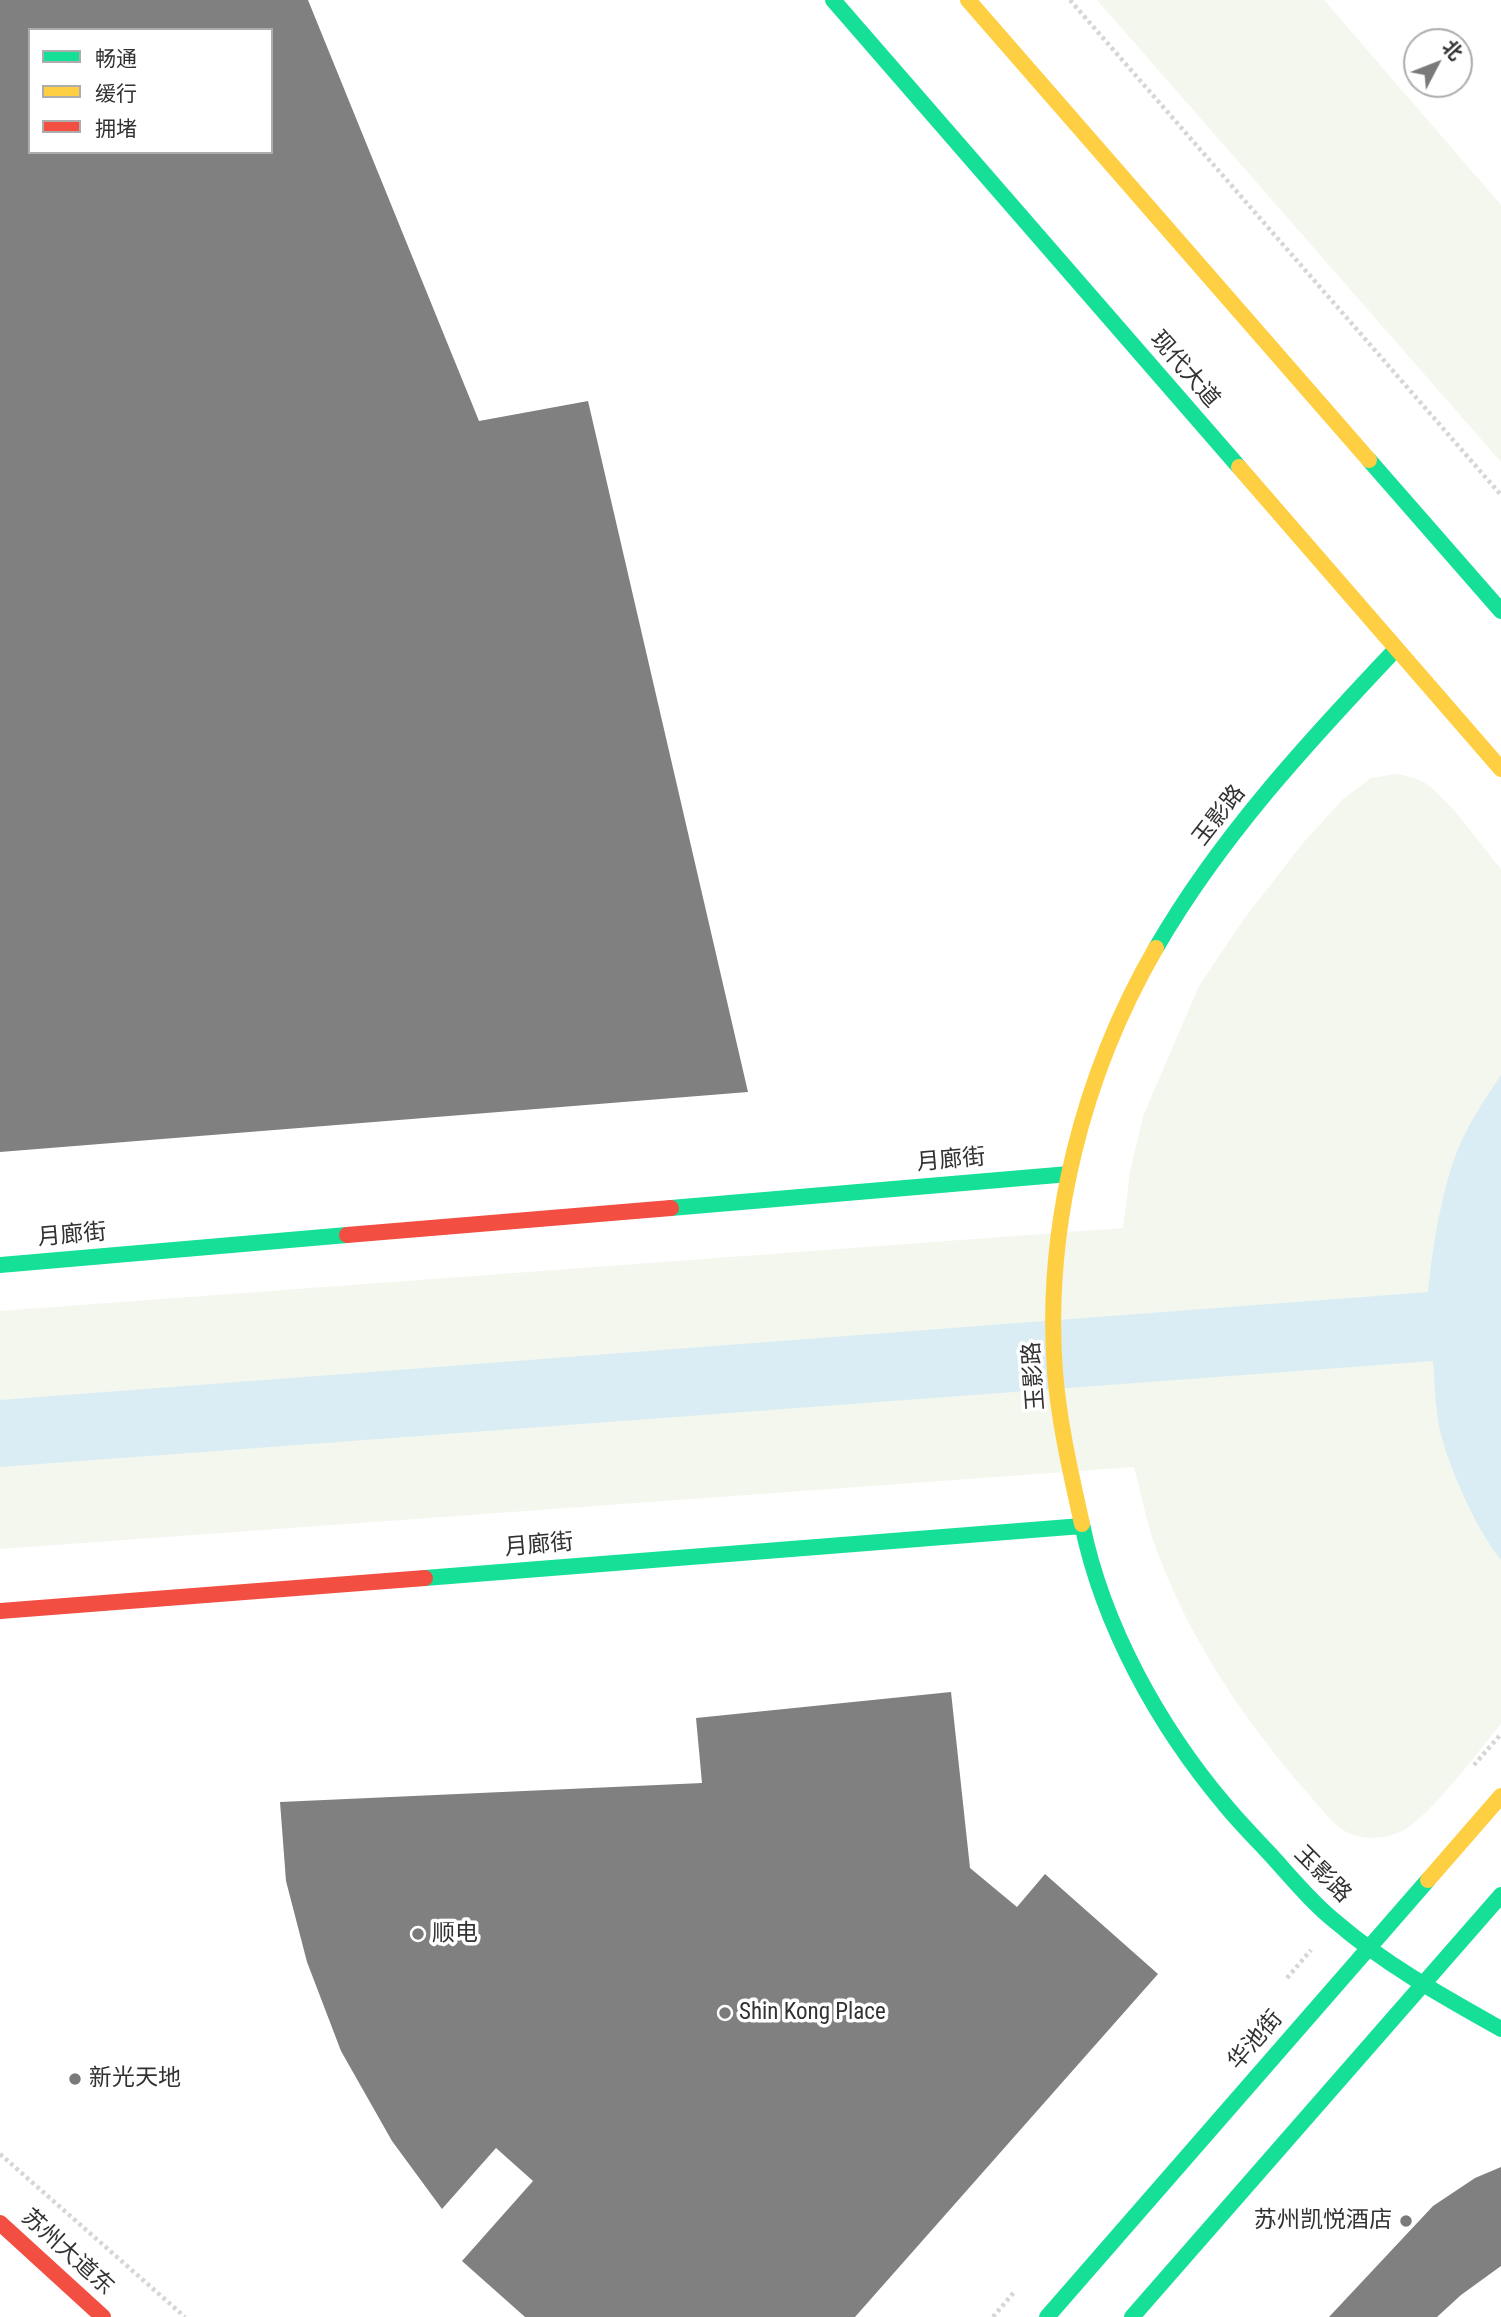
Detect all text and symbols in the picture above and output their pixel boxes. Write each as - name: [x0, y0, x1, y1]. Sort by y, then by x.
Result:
- legend: [28, 28, 273, 154]
- north arrow: [1403, 28, 1473, 98]
- text: 北: [1438, 35, 1467, 65]
- text: 畅通: [95, 47, 137, 71]
- text: 缓行: [95, 82, 137, 106]
- text: 拥堵: [95, 117, 137, 141]
- street label: 现代大道: [1143, 326, 1225, 414]
- street label: 玉影路: [1188, 780, 1252, 852]
- street label: 月廊街: [915, 1144, 987, 1178]
- street label: 月廊街: [36, 1219, 108, 1253]
- street label: 玉影路: [1019, 1341, 1051, 1411]
- street label: 月廊街: [503, 1529, 575, 1563]
- street label: 玉影路: [1288, 1841, 1356, 1909]
- place label: 顺电: [432, 1920, 478, 1948]
- marker: 顺电: [410, 1926, 426, 1942]
- place label: Shin Kong Place: [739, 1999, 886, 2027]
- marker: Shin Kong Place: [717, 2005, 733, 2021]
- street label: 华池街: [1223, 2006, 1289, 2076]
- place label: 新光天地: [89, 2065, 181, 2093]
- marker: 新光天地: [67, 2071, 83, 2087]
- street label: 苏州大道东: [15, 2204, 119, 2302]
- place label: 苏州凯悦酒店: [1254, 2207, 1392, 2235]
- marker: 苏州凯悦酒店: [1398, 2213, 1414, 2229]

